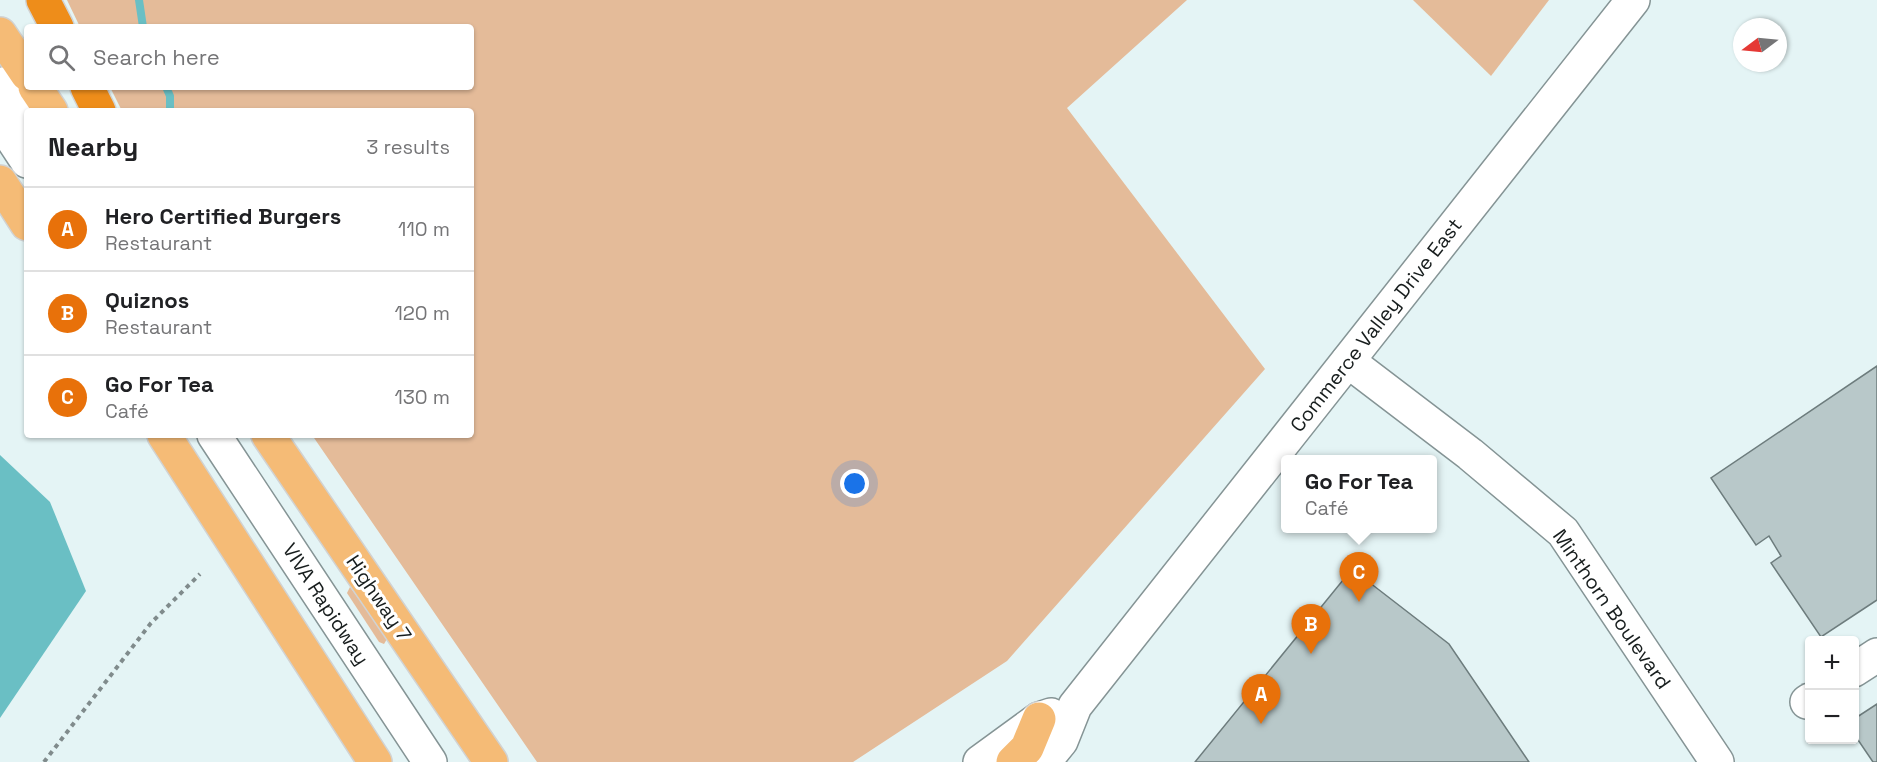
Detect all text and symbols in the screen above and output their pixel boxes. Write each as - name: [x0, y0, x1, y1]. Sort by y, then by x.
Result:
- north arrow: [1733, 18, 1787, 72]
- search box: [24, 24, 474, 90]
- icon: search: [45, 41, 78, 74]
- text: Search here: [93, 43, 220, 71]
- text: Nearby: [48, 130, 138, 164]
- text: 3 results: [366, 134, 450, 160]
- text: Hero Certified Burgers: [105, 202, 341, 230]
- street label: Commerce Valley Drive East: [1284, 213, 1468, 437]
- text: A: [61, 216, 74, 242]
- text: 110 m: [398, 216, 450, 242]
- text: Restaurant: [105, 230, 212, 256]
- text: Quiznos: [105, 286, 189, 314]
- text: B: [61, 300, 74, 326]
- text: 120 m: [394, 300, 450, 326]
- text: Restaurant: [105, 314, 212, 340]
- text: Go For Tea: [105, 370, 214, 398]
- text: C: [61, 384, 74, 410]
- text: 130 m: [394, 384, 450, 410]
- text: Café: [105, 398, 149, 424]
- popup: [1281, 455, 1437, 533]
- text: Go For Tea: [1305, 467, 1413, 495]
- your location: [840, 469, 869, 498]
- text: Café: [1305, 495, 1349, 521]
- street label: Minthorn Boulevard: [1547, 524, 1677, 694]
- street label: VIVA Rapidway: [277, 538, 375, 670]
- street label: Highway 7: [341, 550, 417, 646]
- pin: C: [1340, 552, 1378, 602]
- pin: B: [1292, 604, 1330, 654]
- map controls: [1805, 636, 1859, 744]
- button: +: [1805, 636, 1859, 690]
- pin: A: [1242, 674, 1280, 724]
- button: −: [1805, 690, 1859, 744]

